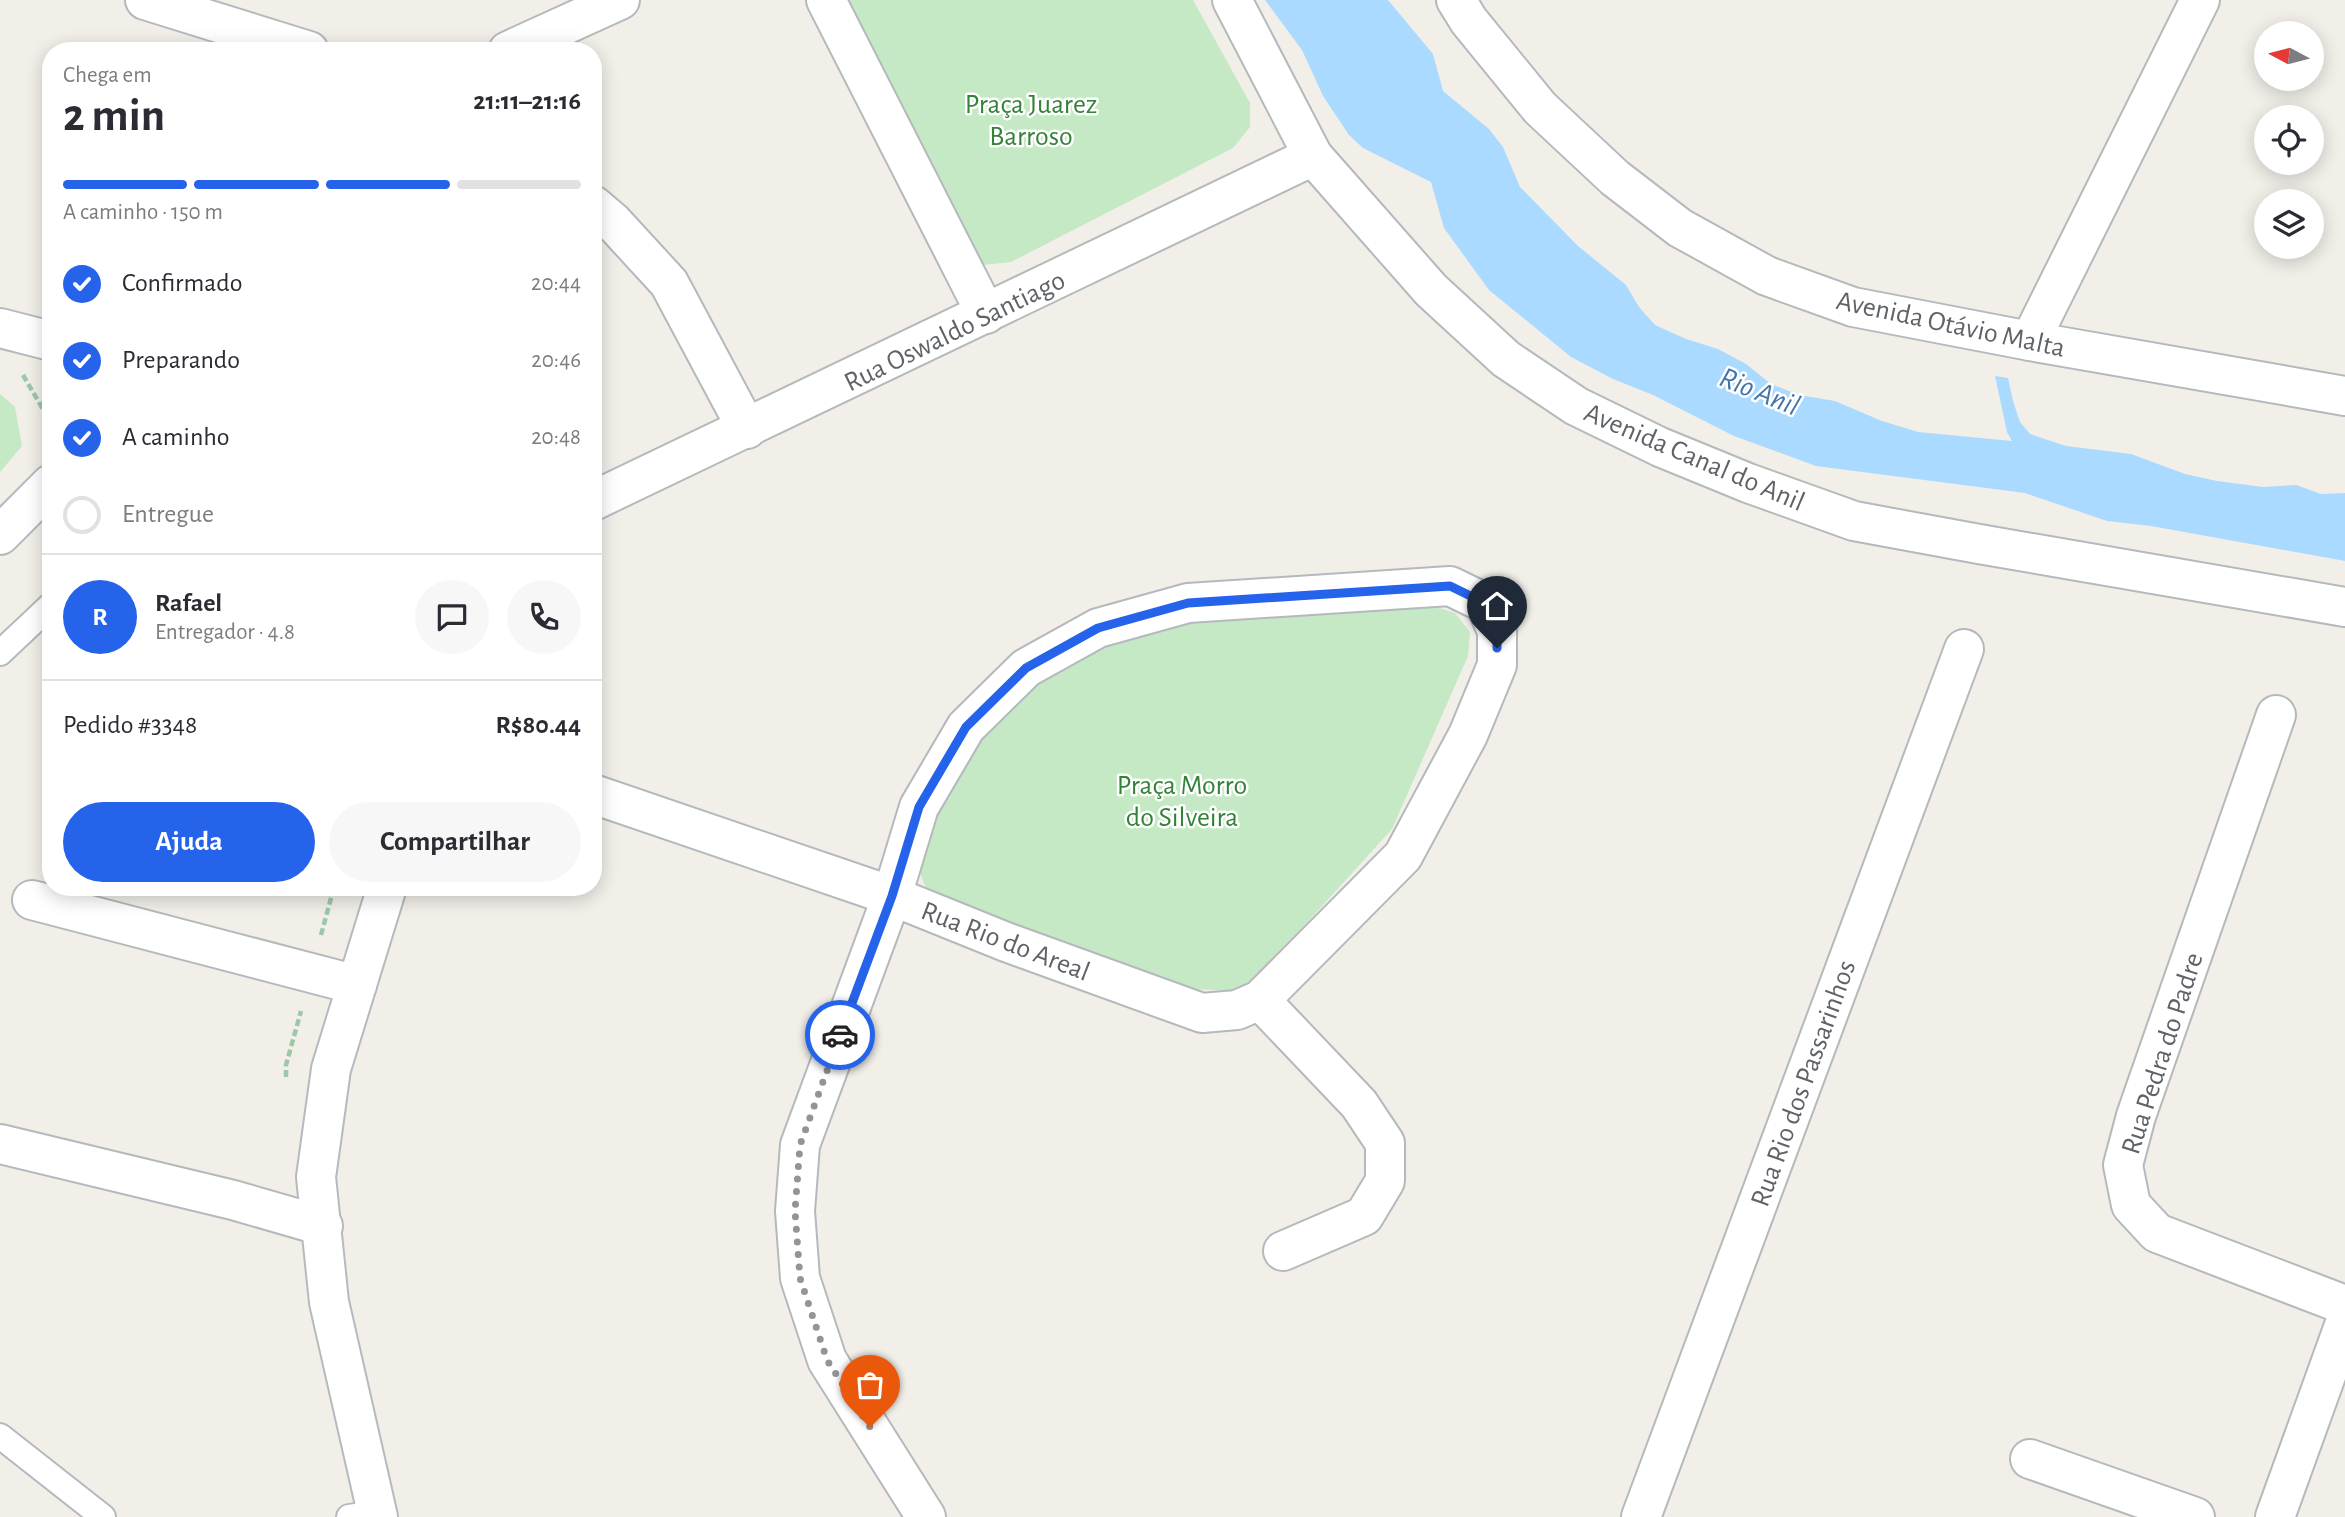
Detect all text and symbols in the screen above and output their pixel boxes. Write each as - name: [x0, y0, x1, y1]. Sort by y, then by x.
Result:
- north arrow: [2254, 21, 2324, 91]
- map controls: [2254, 21, 2324, 259]
- text: Chega em: [63, 64, 152, 87]
- text: 21:11–21:16: [473, 88, 581, 114]
- park label: Praça Juarez Barroso: [965, 91, 1097, 151]
- text: 2 min: [63, 93, 165, 139]
- button: locate: [2254, 105, 2324, 175]
- button: layers: [2254, 189, 2324, 259]
- text: A caminho · 150 m: [63, 201, 223, 224]
- icon: check: [63, 265, 101, 303]
- street label: Rua Oswaldo Santiago: [840, 266, 1070, 397]
- text: Confirmado: [122, 270, 243, 296]
- text: 20:44: [531, 272, 581, 295]
- street label: Avenida Otávio Malta: [1834, 287, 2068, 363]
- icon: check: [63, 342, 101, 380]
- text: Preparando: [122, 347, 240, 373]
- text: 20:46: [531, 349, 581, 372]
- water label: Rio Anil: [1715, 362, 1804, 421]
- street label: Avenida Canal do Anil: [1580, 399, 1808, 517]
- icon: check: [63, 419, 101, 457]
- text: A caminho: [122, 424, 230, 450]
- text: 20:48: [531, 426, 581, 449]
- text: Entregue: [122, 501, 214, 527]
- pin: [1467, 576, 1527, 648]
- button: chat: [415, 580, 489, 654]
- button: phone: [507, 580, 581, 654]
- icon: home: [1478, 587, 1516, 625]
- text: Rafael: [155, 590, 222, 616]
- text: R: [92, 604, 108, 630]
- text: Entregador · 4.8: [155, 621, 295, 644]
- text: Pedido #3348: [63, 712, 197, 738]
- text: R$80.44: [495, 712, 581, 738]
- park label: Praça Morro do Silveira: [1117, 772, 1247, 832]
- button: Ajuda: [63, 802, 315, 882]
- button: Compartilhar: [329, 802, 581, 882]
- street label: Rua Rio do Areal: [917, 897, 1093, 987]
- street label: Rua Pedra do Padre: [2117, 949, 2209, 1158]
- street label: Rua Rio dos Passarinhos: [1746, 957, 1861, 1211]
- courier: [805, 1000, 875, 1070]
- icon: car: [821, 1016, 859, 1054]
- pin: [840, 1355, 900, 1427]
- icon: bag: [851, 1366, 889, 1404]

